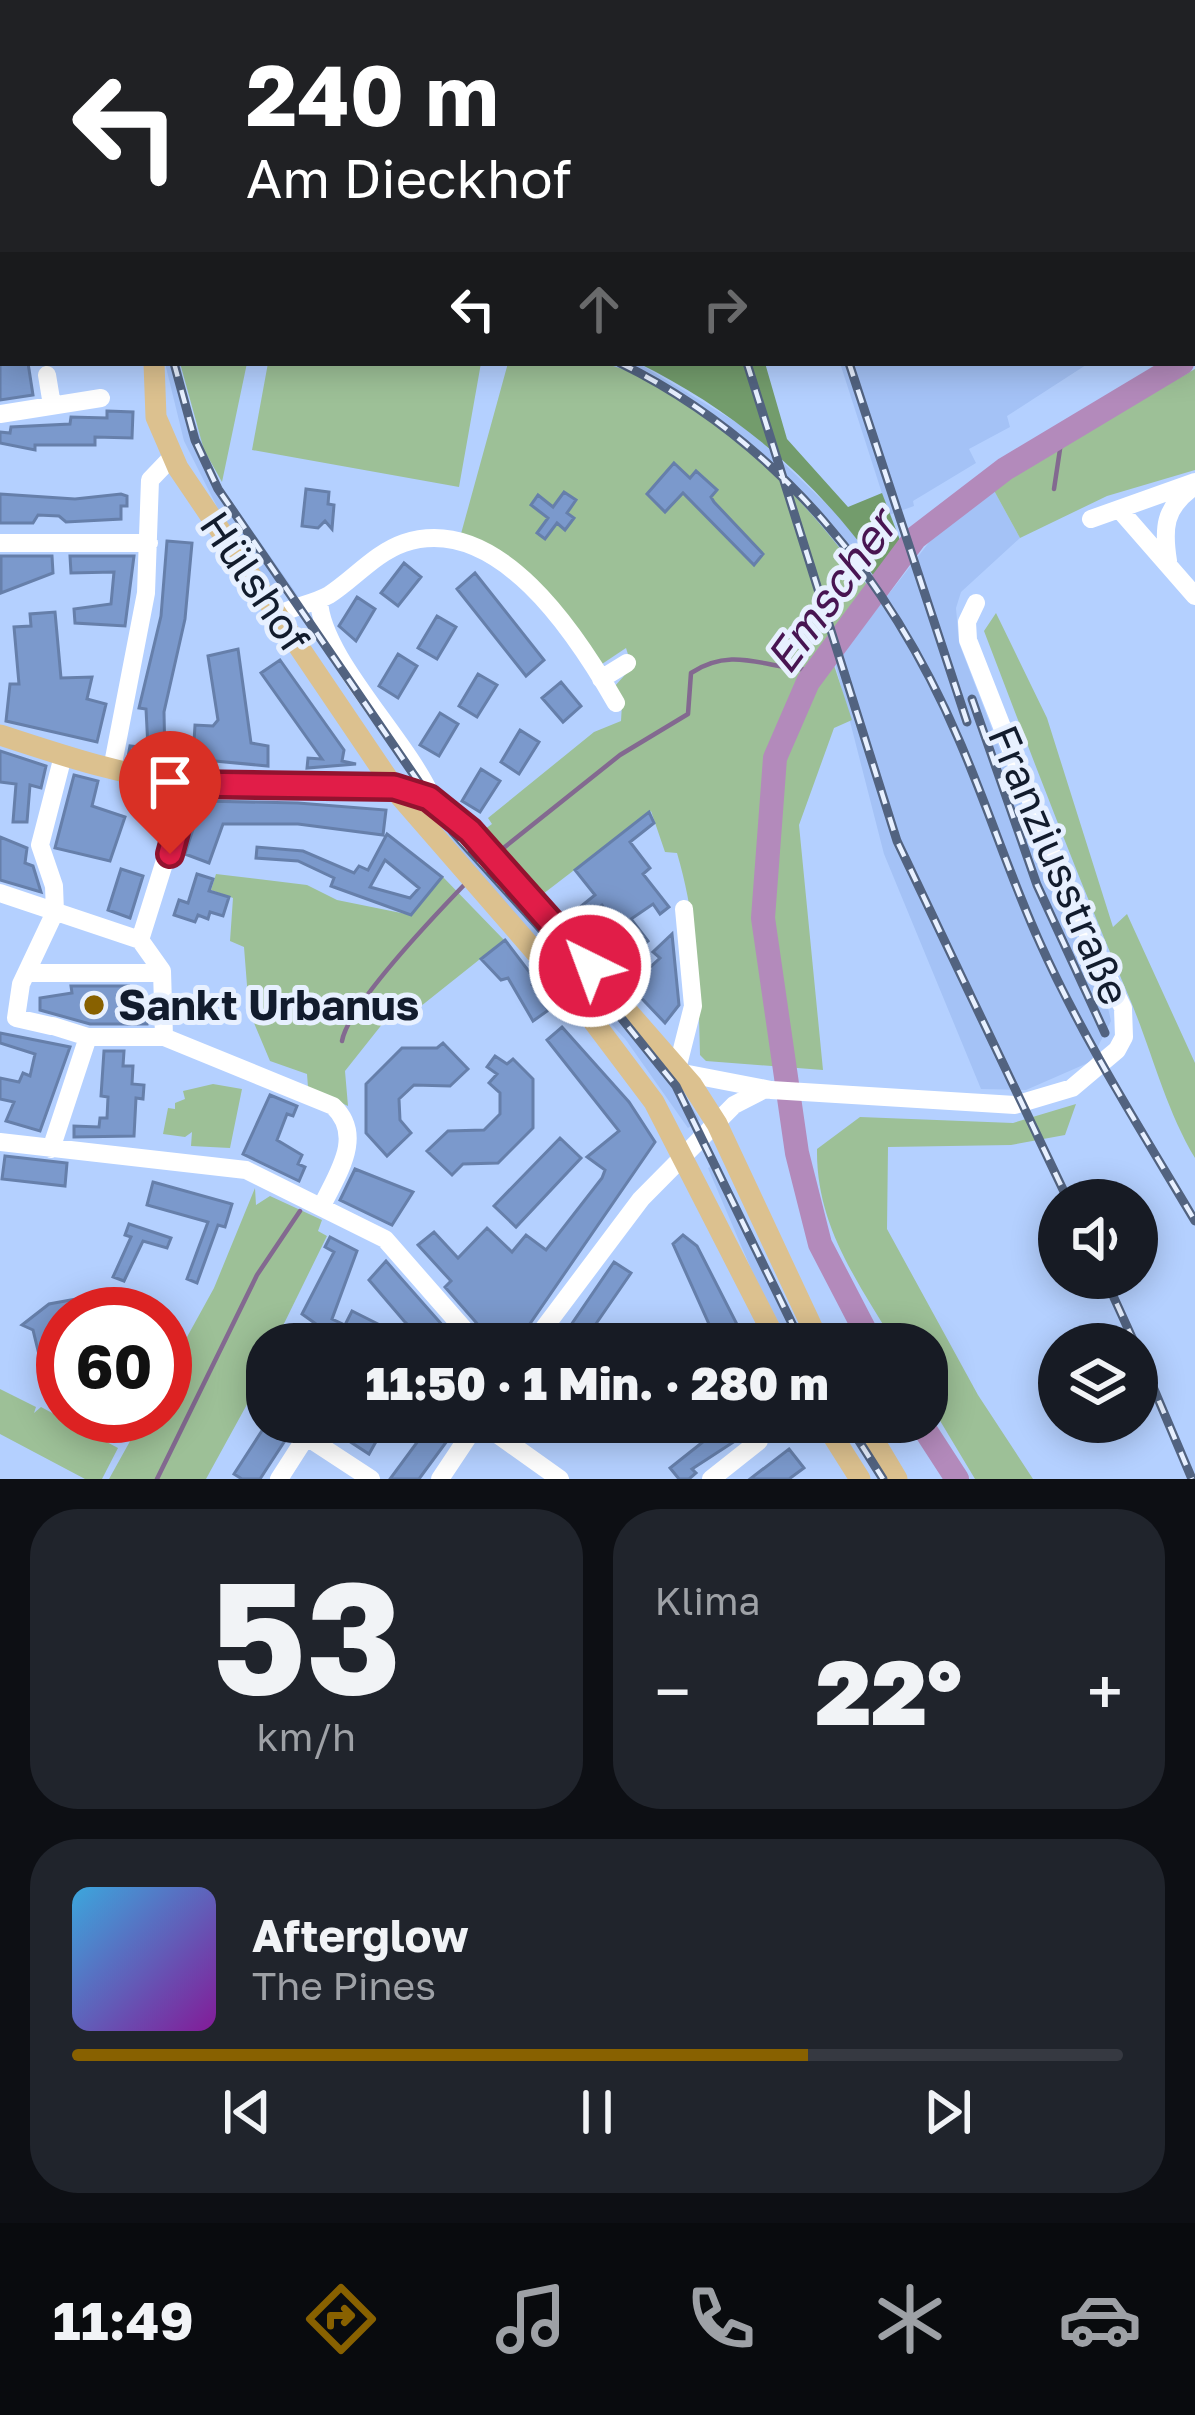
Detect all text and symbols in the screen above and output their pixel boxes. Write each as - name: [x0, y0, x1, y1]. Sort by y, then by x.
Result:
- text: 240 m: [246, 44, 499, 144]
- icon: left: [48, 48, 204, 204]
- text: Am Dieckhof: [246, 145, 572, 210]
- icon: left: [440, 276, 506, 342]
- icon: ahead: [566, 276, 632, 342]
- icon: right: [692, 276, 758, 342]
- water label: Emscher: [753, 496, 910, 683]
- street label: Hülshof: [191, 502, 321, 661]
- street label: Franziusstraße: [979, 718, 1141, 1012]
- pin: [119, 731, 221, 854]
- icon: arrive: [137, 749, 203, 815]
- position arrow: [527, 903, 653, 1029]
- place label: Sankt Urbanus: [118, 979, 419, 1029]
- marker: Sankt Urbanus: [81, 992, 107, 1018]
- map controls: [1038, 1179, 1158, 1443]
- button: sound: [1038, 1179, 1158, 1299]
- speed limit sign: 60: [36, 1287, 192, 1443]
- button: layers: [1038, 1323, 1158, 1443]
- text: 11:50 · 1 Min. · 280 m: [365, 1356, 829, 1410]
- text: 53: [211, 1541, 401, 1728]
- text: Klima: [655, 1577, 761, 1624]
- text: 22°: [815, 1637, 962, 1745]
- text: −: [655, 1651, 691, 1731]
- text: +: [1087, 1651, 1123, 1731]
- text: km/h: [257, 1713, 356, 1760]
- text: Afterglow: [252, 1908, 469, 1962]
- text: The Pines: [252, 1962, 436, 2009]
- icon: previous: [214, 2079, 280, 2145]
- icon: pause: [564, 2079, 630, 2145]
- icon: next: [915, 2079, 981, 2145]
- icon: directions: [299, 2277, 383, 2361]
- icon: music: [489, 2277, 573, 2361]
- icon: phone: [679, 2277, 763, 2361]
- icon: climate: [868, 2277, 952, 2361]
- icon: car: [1058, 2277, 1142, 2361]
- text: 11:49: [53, 2287, 194, 2352]

